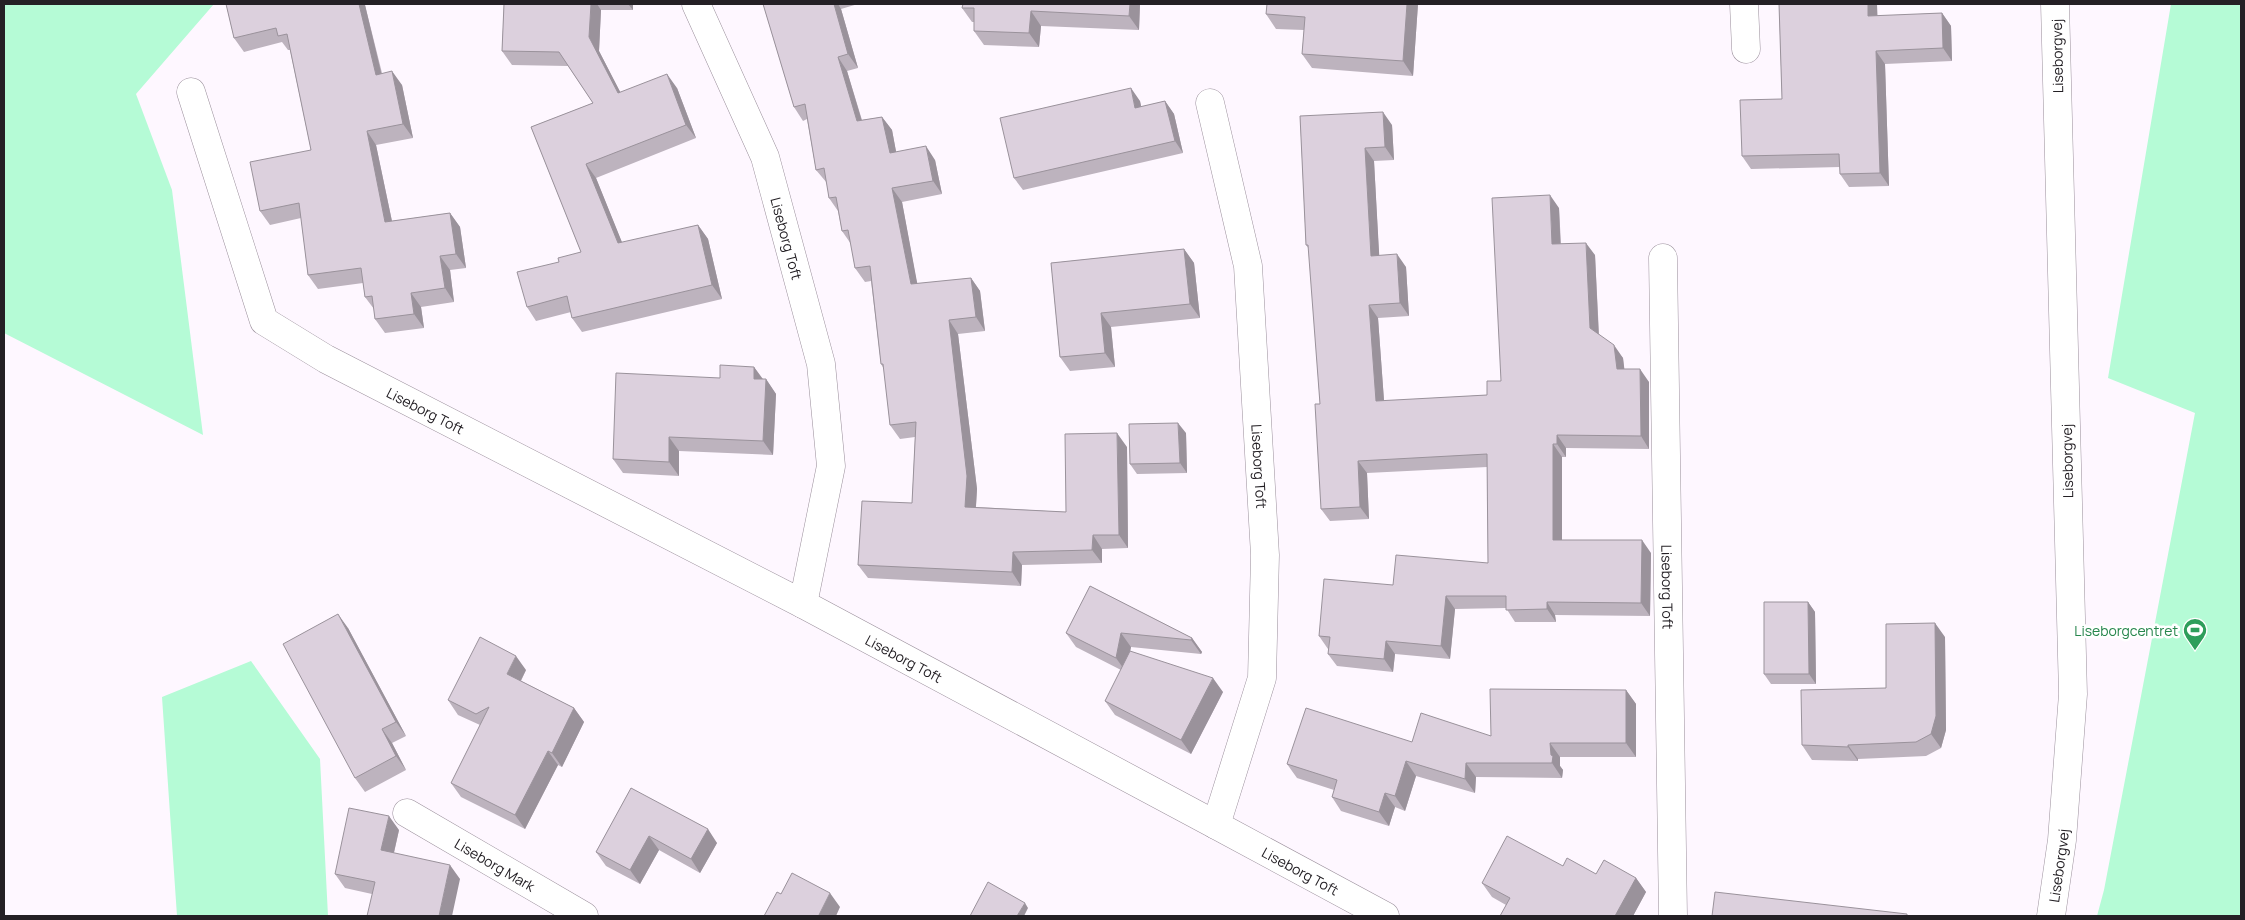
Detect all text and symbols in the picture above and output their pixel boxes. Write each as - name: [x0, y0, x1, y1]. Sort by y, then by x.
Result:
- street label: Liseborgvej: [2047, 19, 2067, 93]
- street label: Liseborg Toft: [767, 195, 807, 282]
- street label: Liseborg Toft: [384, 382, 468, 438]
- street label: Liseborg Toft: [1248, 424, 1272, 509]
- street label: Liseborgvej: [2057, 424, 2077, 498]
- street label: Liseborg Toft: [1658, 545, 1678, 630]
- sports icon: Liseborgcentret: [2182, 617, 2208, 651]
- place label: Liseborgcentret: [2074, 621, 2178, 640]
- street label: Liseborg Toft: [862, 630, 946, 687]
- street label: Liseborgvej: [2044, 828, 2072, 904]
- street label: Liseborg Mark: [451, 833, 540, 896]
- street label: Liseborg Toft: [1259, 842, 1343, 899]

